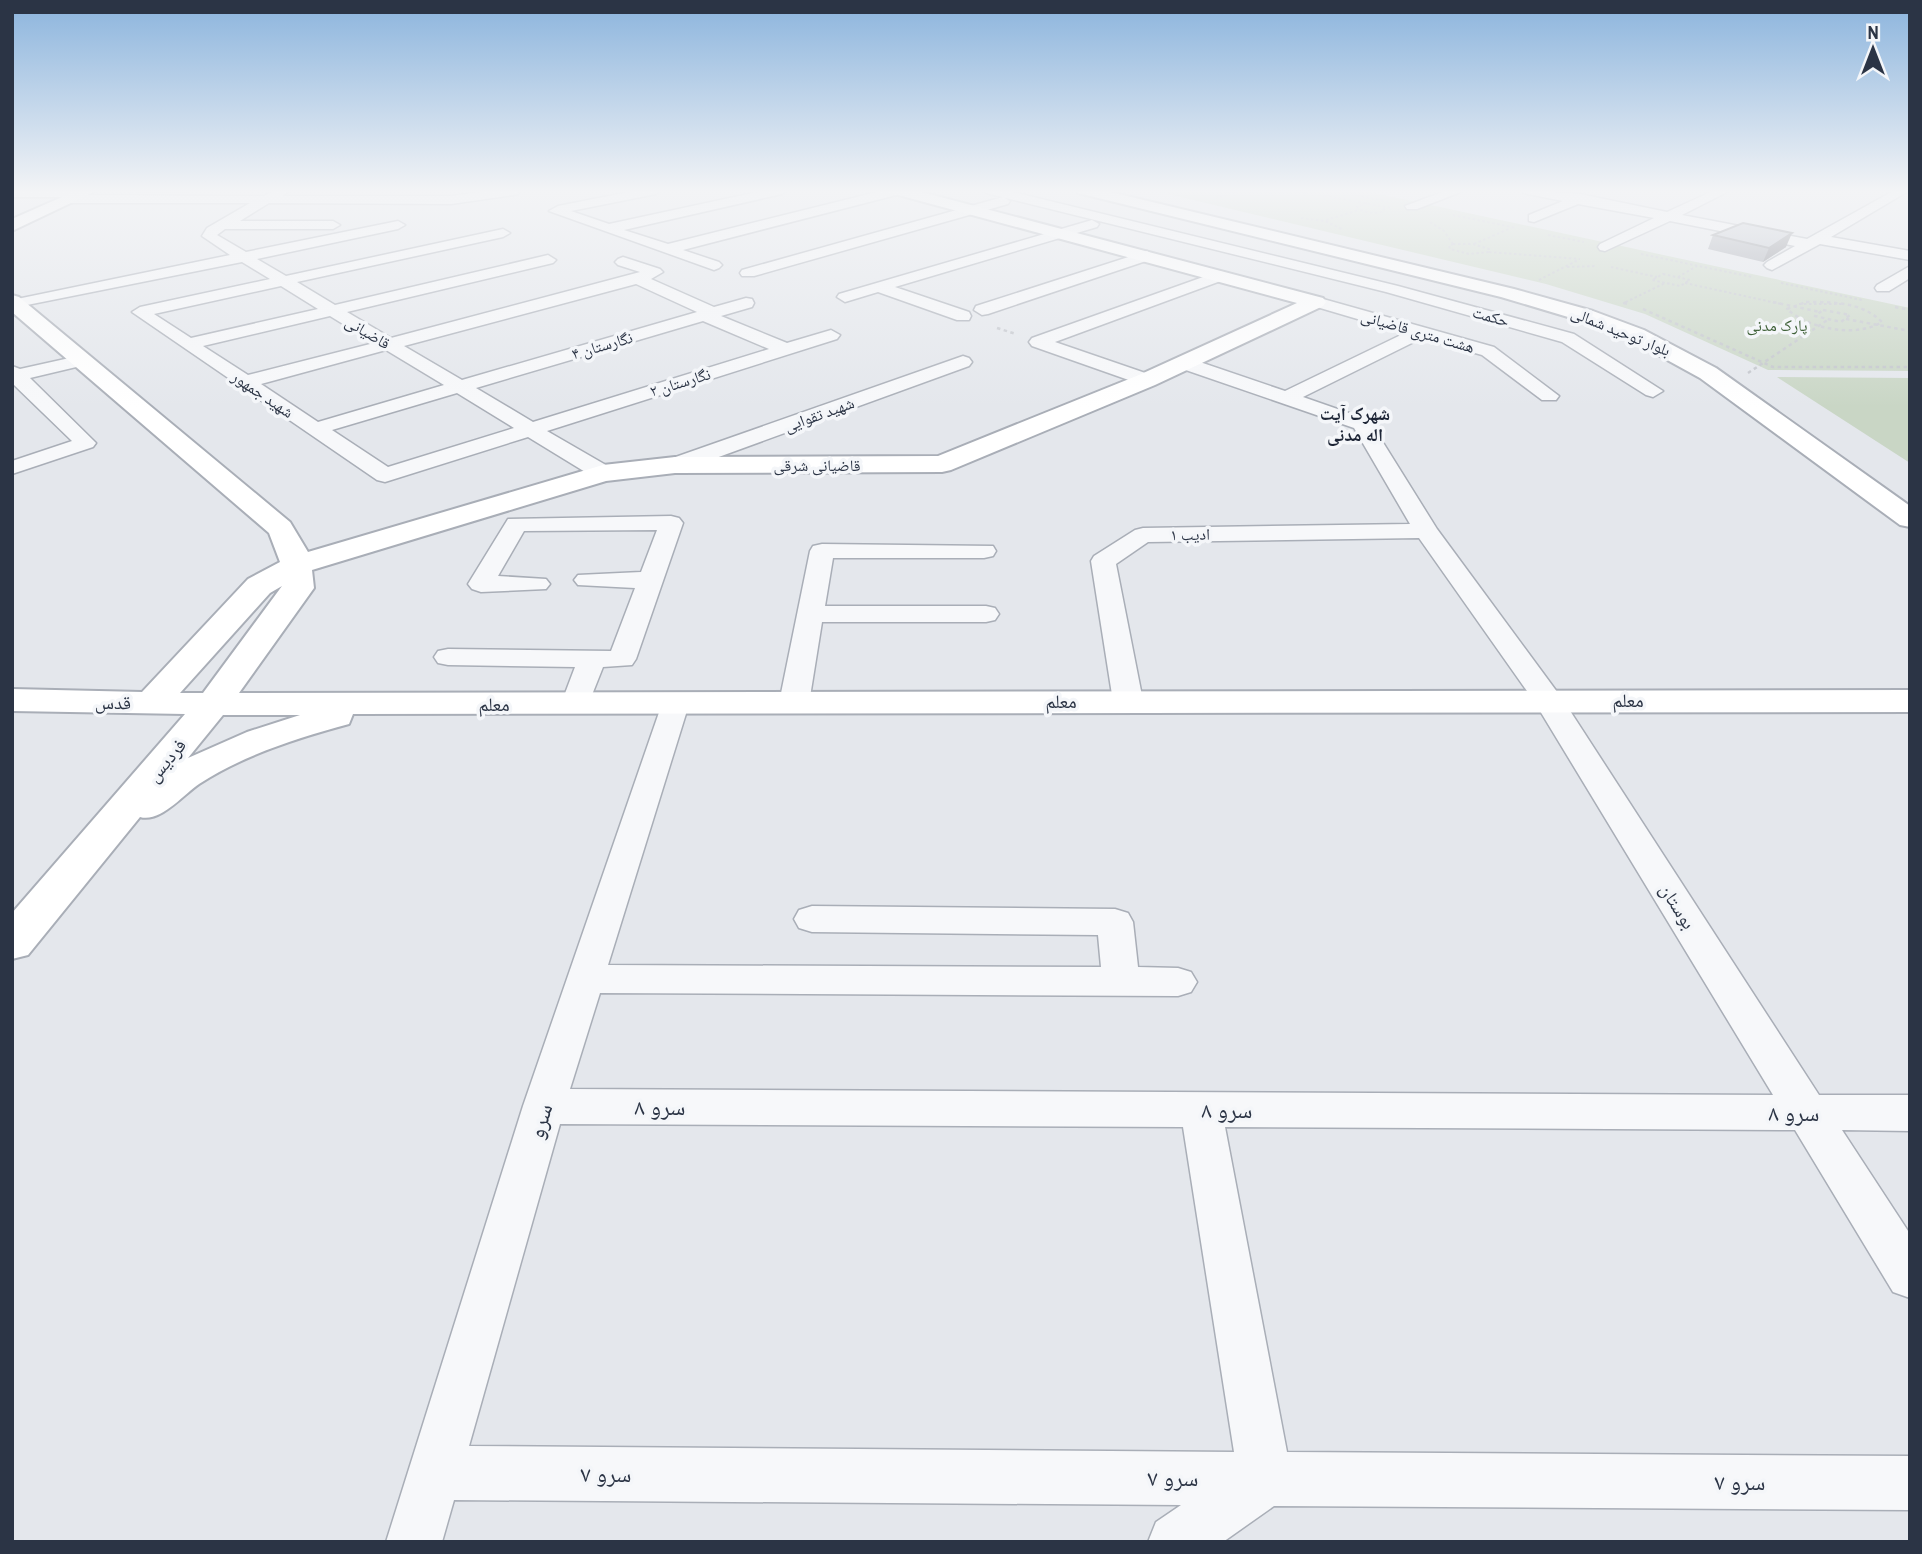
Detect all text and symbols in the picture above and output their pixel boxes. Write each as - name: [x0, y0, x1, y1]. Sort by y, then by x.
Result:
- north arrow: [1838, 14, 1908, 84]
- text: N: [1867, 19, 1879, 45]
- street label: حکمت: [1470, 300, 1512, 332]
- street label: بلوار توحید شمالی: [1568, 301, 1674, 361]
- street label: هشت متری قاضیانی: [1359, 304, 1477, 358]
- street label: قاضیانی: [342, 310, 394, 354]
- park label: پارک مدنی: [1746, 314, 1808, 336]
- street label: نگارستان ۴: [569, 326, 635, 364]
- street label: نگارستان ۲: [647, 362, 713, 402]
- street label: شهید جمهور: [227, 365, 298, 423]
- street label: شهید تقوایی: [781, 391, 857, 437]
- district label: شهرک آیت اله مدنی: [1320, 401, 1390, 447]
- street label: قاضیانی شرقی: [774, 454, 860, 476]
- street label: ادیب ۱: [1170, 523, 1210, 545]
- street label: معلم: [1612, 687, 1644, 713]
- street label: معلم: [1045, 688, 1077, 714]
- street label: قدس: [95, 689, 131, 715]
- street label: معلم: [478, 691, 510, 717]
- street label: فردیس: [140, 733, 192, 787]
- street label: بوستان: [1654, 878, 1702, 934]
- street label: سرو ۸: [635, 1091, 685, 1122]
- street label: سرو ۸: [1202, 1094, 1252, 1125]
- street label: سرو ۸: [1769, 1097, 1819, 1128]
- street label: سرو: [520, 1099, 559, 1142]
- street label: سرو ۷: [581, 1458, 631, 1489]
- street label: سرو ۷: [1148, 1462, 1198, 1493]
- street label: سرو ۷: [1715, 1466, 1765, 1497]

